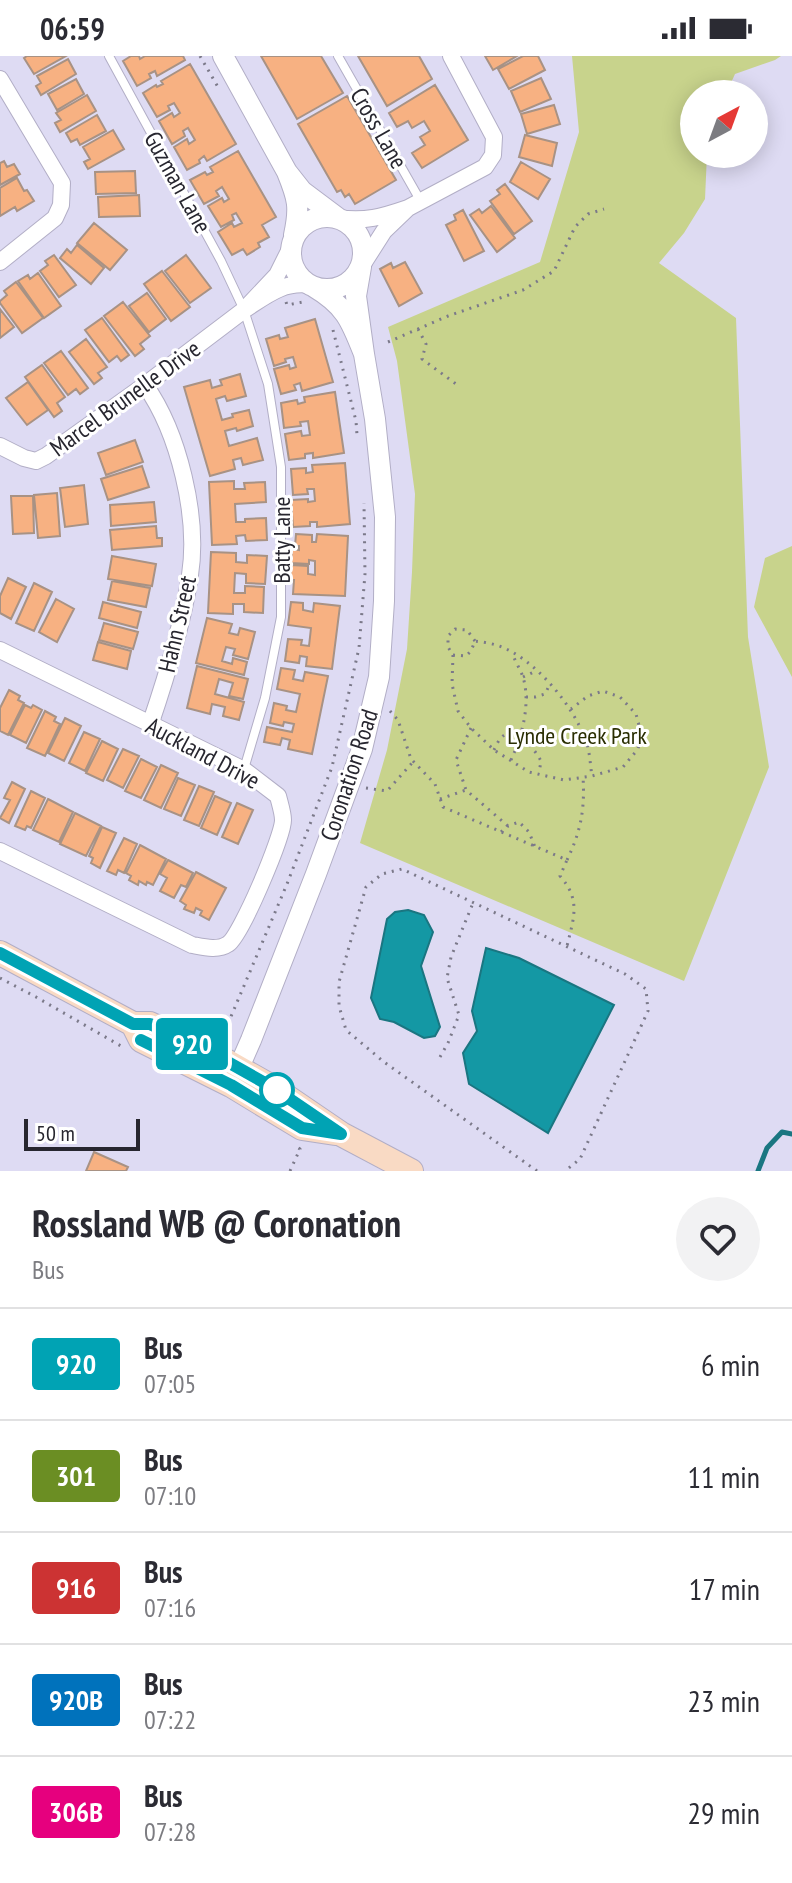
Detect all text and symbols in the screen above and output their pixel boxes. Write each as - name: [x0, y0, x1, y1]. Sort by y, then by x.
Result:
- text: 06:59: [40, 9, 105, 48]
- north arrow: [680, 80, 768, 168]
- map controls: [680, 80, 768, 168]
- street label: Cross Lane: [343, 82, 415, 174]
- street label: Guzman Lane: [137, 126, 219, 238]
- street label: Marcel Brunelle Drive: [44, 333, 206, 463]
- street label: Batty Lane: [266, 496, 297, 584]
- street label: Hahn Street: [151, 572, 203, 675]
- street label: Coronation Road: [313, 705, 385, 845]
- street label: Auckland Drive: [141, 710, 265, 796]
- park label: Lynde Creek Park: [507, 720, 647, 751]
- line badge: 920: [146, 1018, 238, 1070]
- text: 920: [172, 1025, 212, 1062]
- unlabelled marker: [260, 1073, 294, 1107]
- scale bar: [24, 1115, 140, 1151]
- text: 50 m: [36, 1119, 75, 1147]
- button: heart: [676, 1197, 760, 1281]
- text: Rossland WB @ Coronation: [32, 1198, 401, 1247]
- text: Bus: [32, 1253, 64, 1286]
- text: Bus: [144, 1328, 183, 1367]
- text: 920: [56, 1345, 96, 1382]
- text: 6 min: [701, 1345, 760, 1384]
- text: 07:05: [144, 1367, 196, 1400]
- text: Bus: [144, 1440, 183, 1479]
- text: 301: [56, 1457, 96, 1494]
- text: 11 min: [687, 1457, 760, 1496]
- text: 07:10: [144, 1479, 196, 1512]
- text: Bus: [144, 1552, 183, 1591]
- text: 916: [56, 1569, 96, 1606]
- text: 17 min: [689, 1569, 760, 1608]
- text: 07:16: [144, 1591, 196, 1624]
- text: Bus: [144, 1664, 183, 1703]
- text: 920B: [49, 1681, 103, 1718]
- text: 23 min: [687, 1681, 760, 1720]
- text: 07:22: [144, 1703, 196, 1736]
- text: Bus: [144, 1776, 183, 1815]
- text: 306B: [49, 1793, 103, 1830]
- text: 29 min: [687, 1793, 760, 1832]
- text: 07:28: [144, 1815, 196, 1848]

